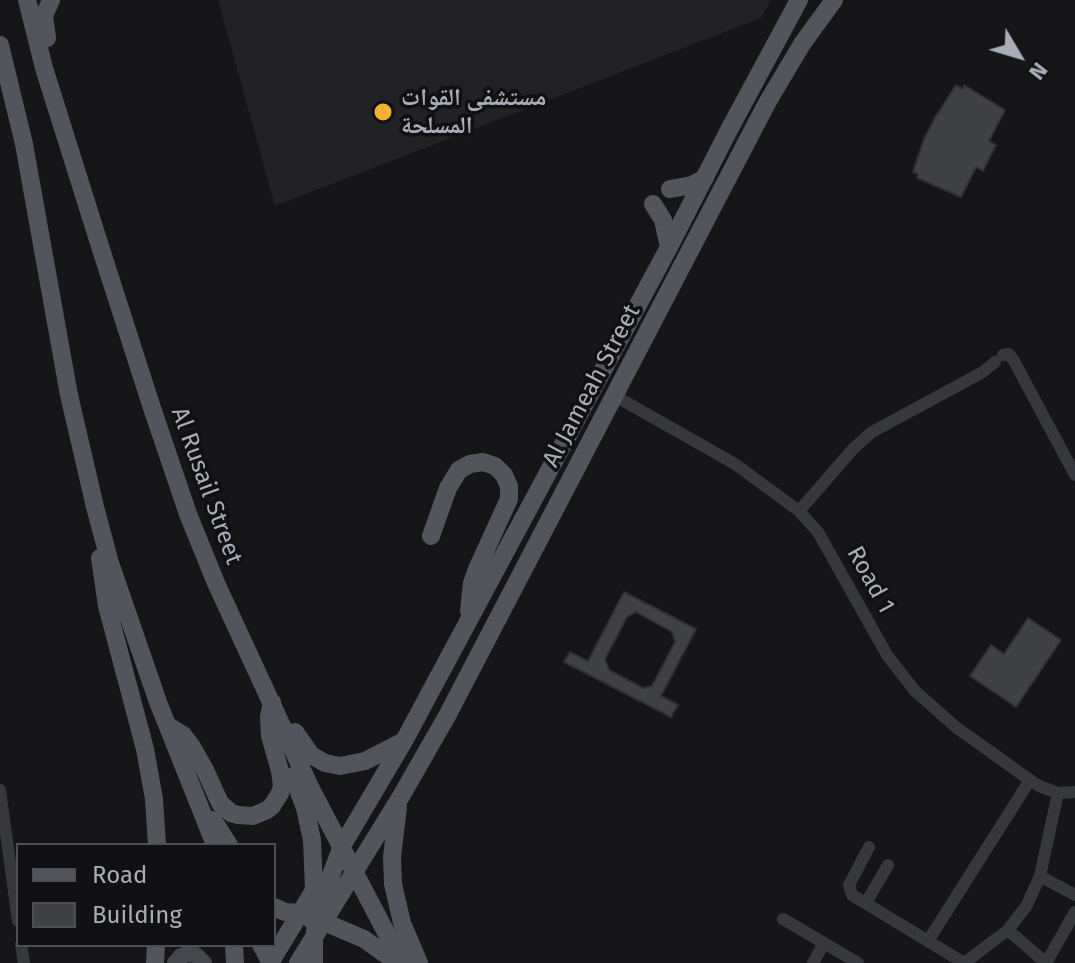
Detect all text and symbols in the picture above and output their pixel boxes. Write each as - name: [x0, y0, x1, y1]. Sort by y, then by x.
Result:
- north arrow: [979, 16, 1059, 96]
- text: N: [1023, 57, 1053, 85]
- place label: مستشفى القوات المسلحة: [401, 84, 546, 140]
- marker: مستشفى القوات المسلحة: [372, 101, 394, 123]
- street label: Al Jameah Street: [537, 300, 647, 472]
- street label: Al Rusail Street: [164, 404, 248, 568]
- street label: Road 1: [840, 541, 900, 619]
- legend: [16, 843, 276, 947]
- text: Road: [92, 861, 147, 889]
- text: Building: [92, 901, 182, 929]

